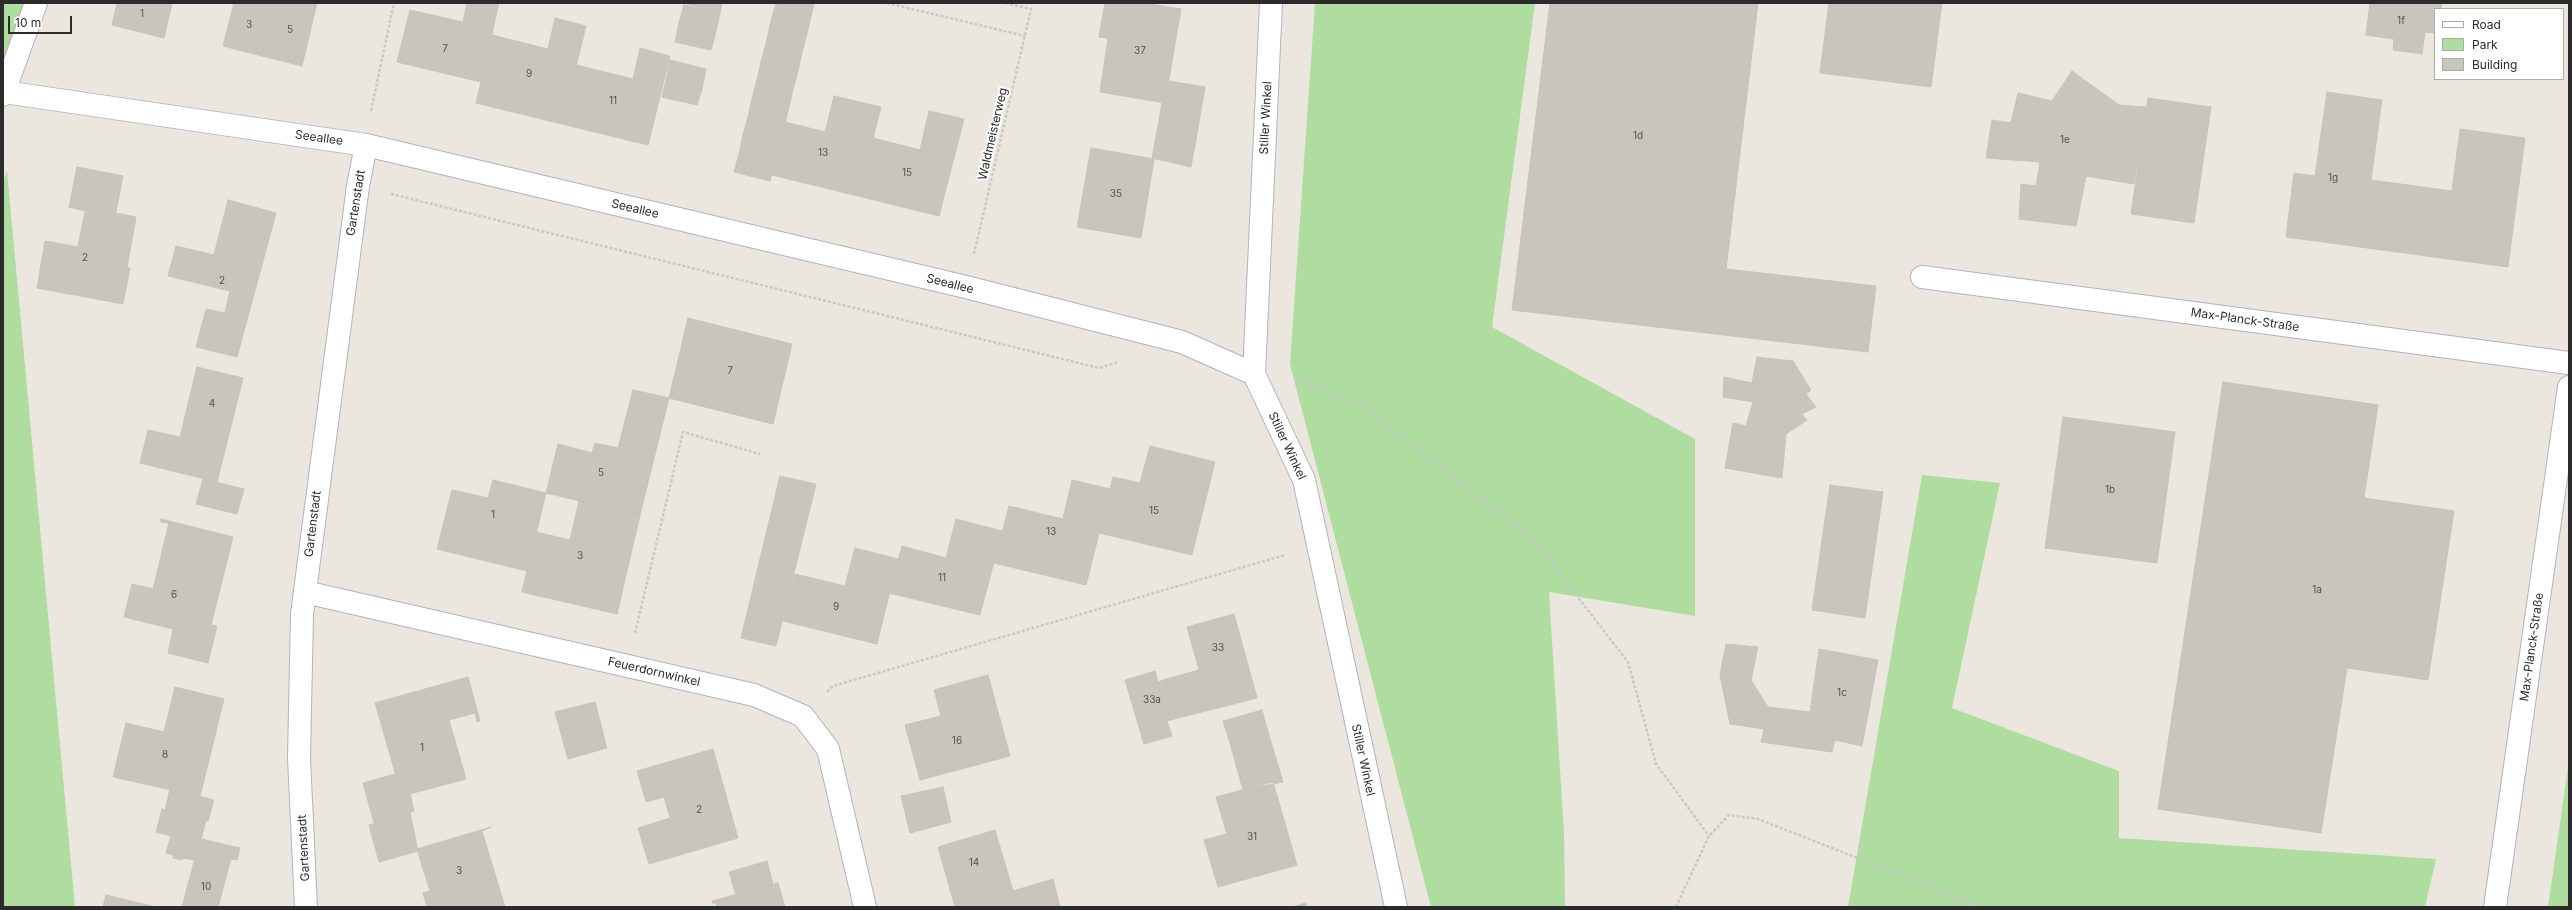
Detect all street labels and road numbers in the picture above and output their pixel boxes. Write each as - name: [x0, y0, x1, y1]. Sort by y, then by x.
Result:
- street label: Stiller Winkel: [1257, 81, 1275, 155]
- street label: Waldmeisterweg: [975, 86, 1011, 182]
- street label: Seeallee: [294, 128, 344, 148]
- street label: Gartenstadt: [344, 169, 368, 237]
- street label: Seeallee: [610, 197, 660, 221]
- street label: Seeallee: [925, 271, 975, 297]
- street label: Max-Planck-Straße: [2190, 305, 2300, 335]
- street label: Stiller Winkel: [1265, 410, 1309, 482]
- street label: Gartenstadt: [302, 490, 324, 558]
- street label: Max-Planck-Straße: [2517, 592, 2547, 702]
- street label: Feuerdornwinkel: [606, 654, 702, 690]
- street label: Stiller Winkel: [1348, 723, 1378, 797]
- street label: Gartenstadt: [295, 814, 313, 882]

